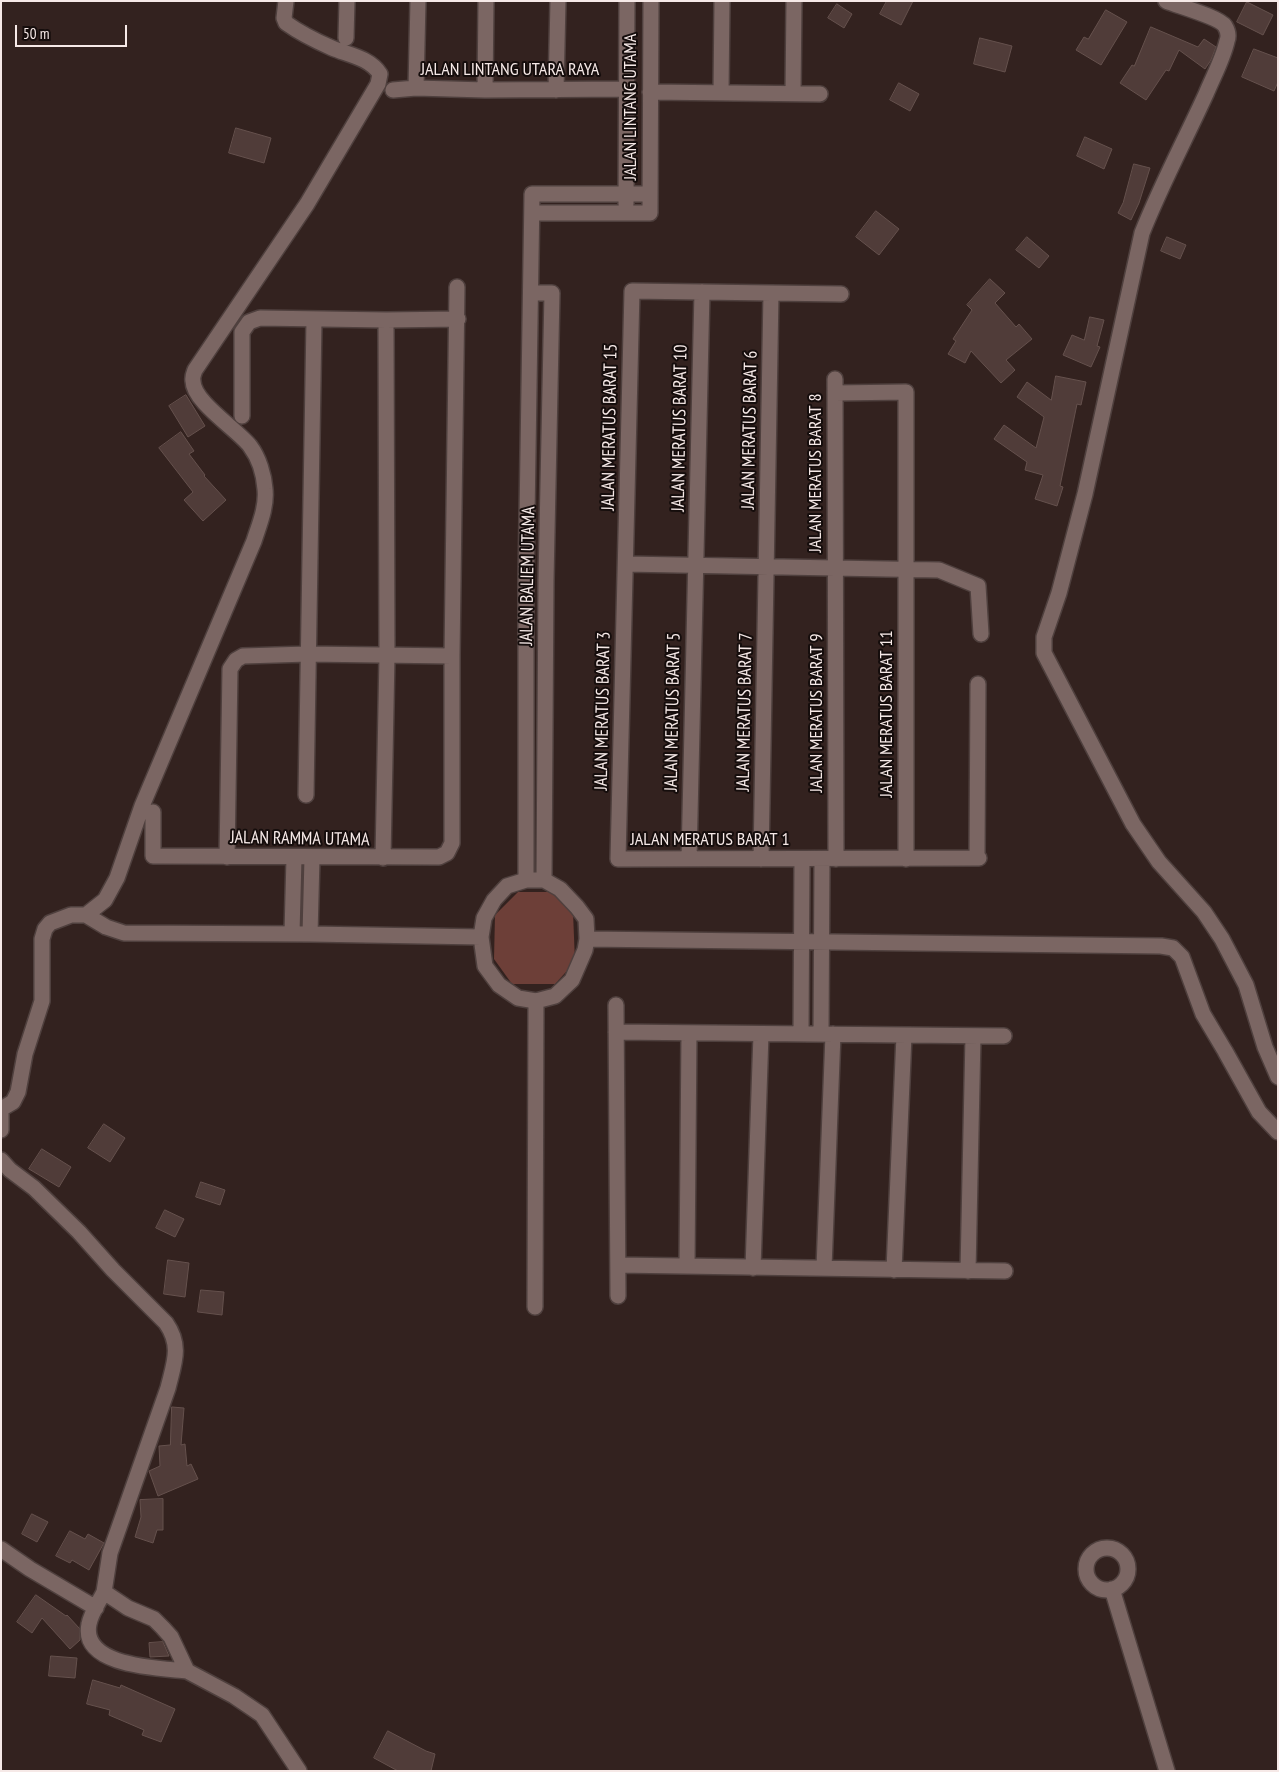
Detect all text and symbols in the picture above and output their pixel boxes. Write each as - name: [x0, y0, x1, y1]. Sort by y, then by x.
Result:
- scale bar: [18, 15, 130, 47]
- text: 50 m: [23, 24, 49, 43]
- street label: JALAN LINTANG UTAMA: [620, 34, 642, 180]
- street label: JALAN LINTANG UTARA RAYA: [421, 59, 599, 81]
- street label: JALAN MERATUS BARAT 15: [598, 343, 622, 511]
- street label: JALAN MERATUS BARAT 10: [668, 344, 692, 512]
- street label: JALAN MERATUS BARAT 6: [738, 350, 762, 510]
- street label: JALAN MERATUS BARAT 8: [805, 393, 827, 553]
- street label: JALAN BALIEM UTAMA: [516, 506, 540, 646]
- street label: JALAN MERATUS BARAT 11: [876, 630, 898, 798]
- street label: JALAN MERATUS BARAT 3: [591, 631, 615, 791]
- street label: JALAN MERATUS BARAT 5: [661, 632, 685, 792]
- street label: JALAN MERATUS BARAT 7: [733, 632, 757, 792]
- street label: JALAN MERATUS BARAT 9: [806, 633, 828, 793]
- street label: JALAN RAMMA UTAMA: [230, 827, 370, 851]
- street label: JALAN MERATUS BARAT 1: [630, 829, 790, 851]

